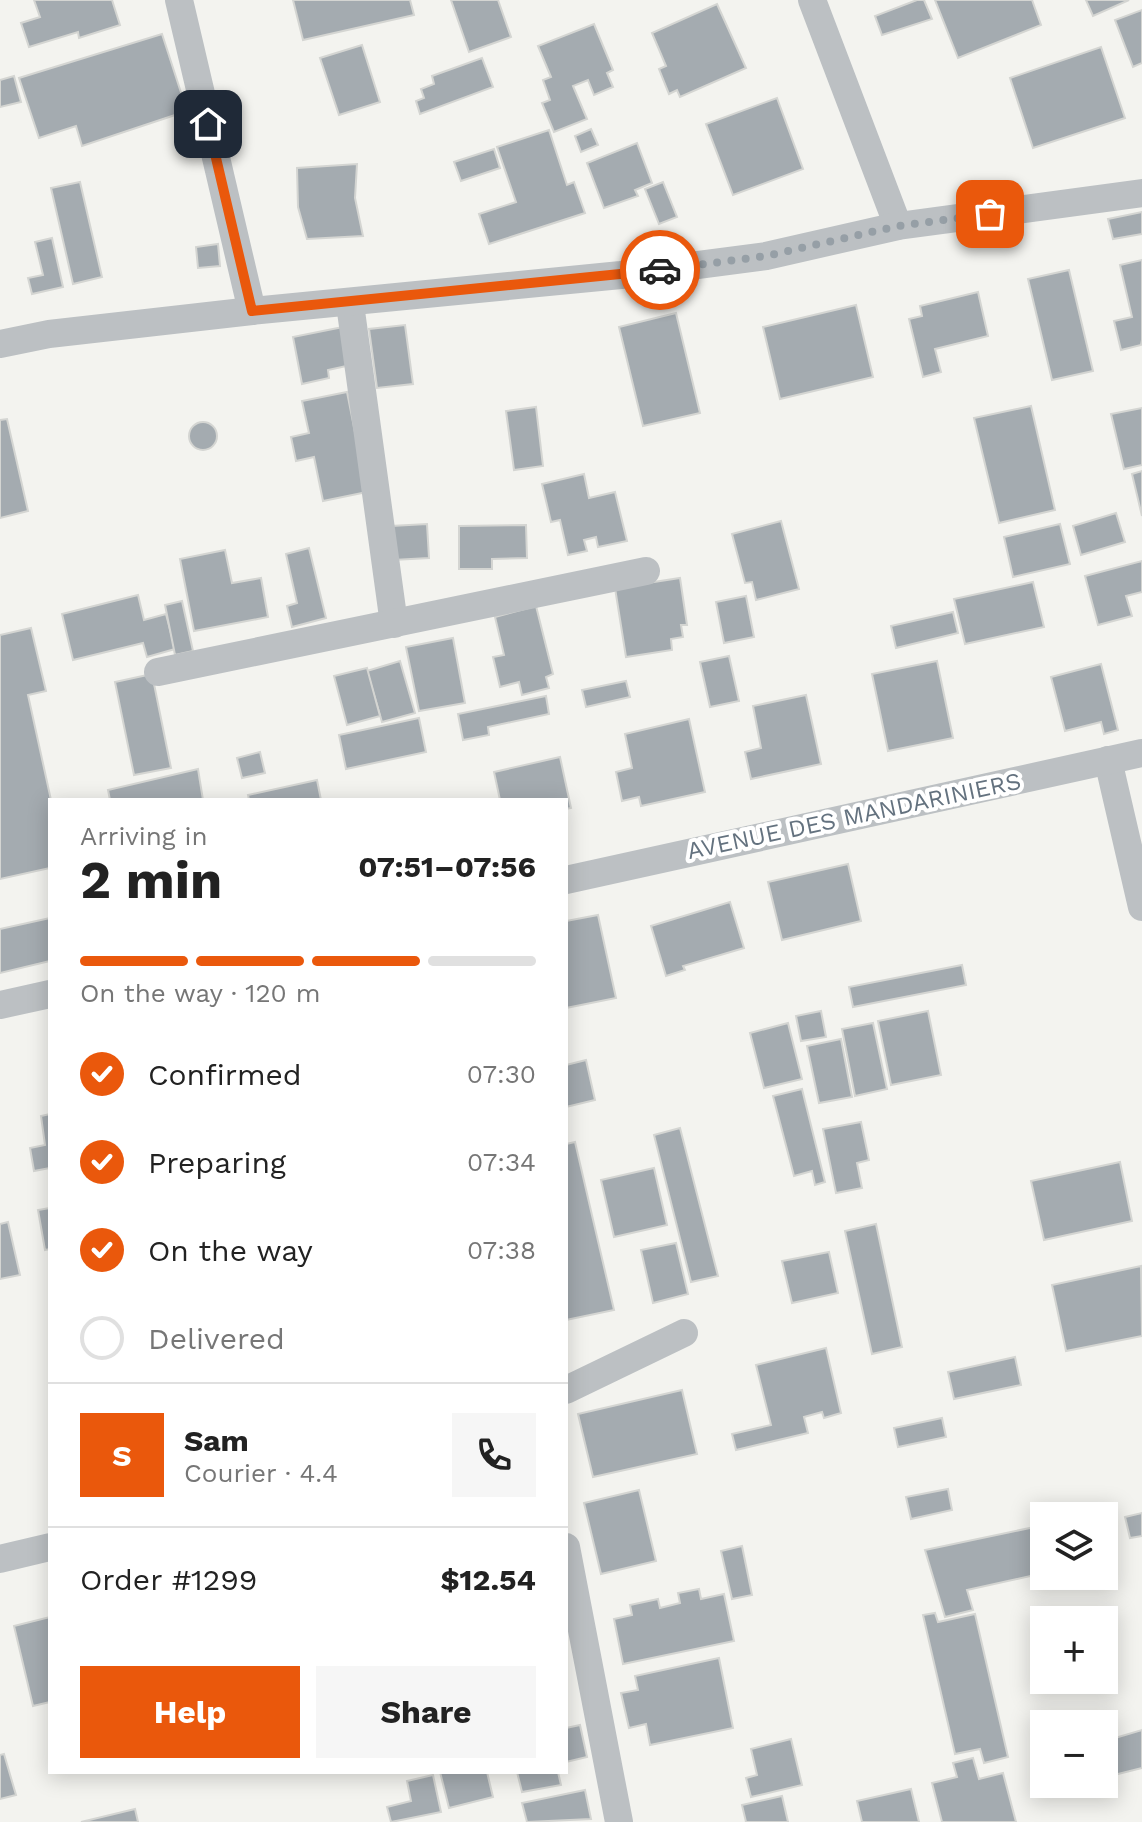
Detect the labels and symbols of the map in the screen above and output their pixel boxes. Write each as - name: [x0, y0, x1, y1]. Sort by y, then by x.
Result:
- pin: [174, 90, 242, 158]
- pin: [956, 180, 1024, 248]
- courier: [620, 230, 700, 310]
- street label: AVENUE DES MANDARINIERS: [685, 767, 1023, 865]

